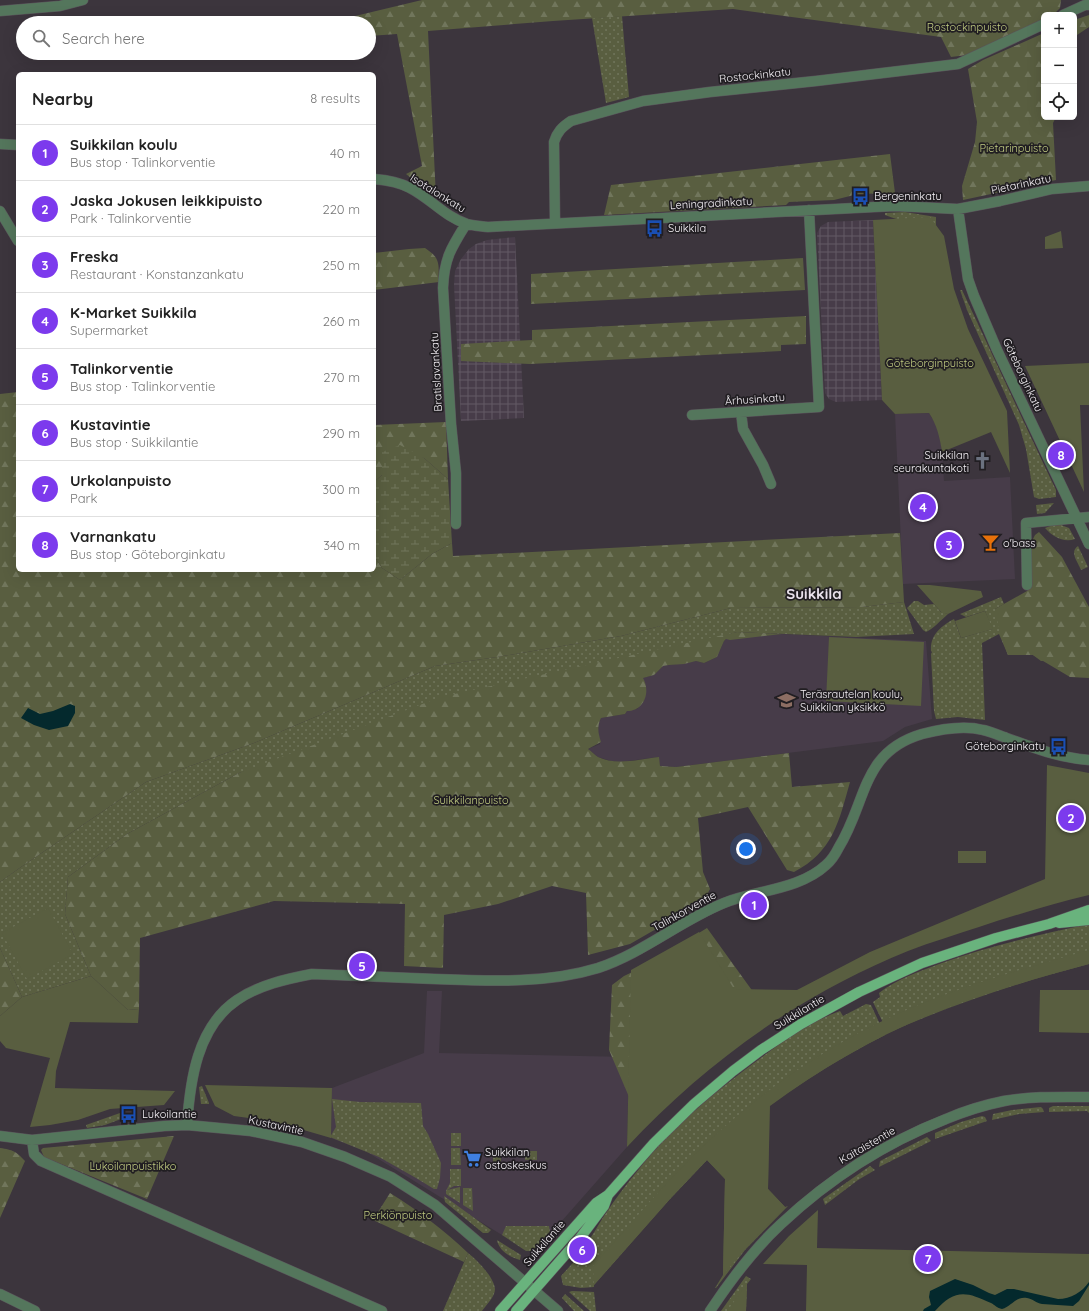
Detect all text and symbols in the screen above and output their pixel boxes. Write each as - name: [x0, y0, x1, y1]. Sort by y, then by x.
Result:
- map controls: [1041, 12, 1077, 120]
- button: +: [1041, 12, 1077, 48]
- search box: [16, 16, 376, 60]
- park label: Rostockinpuisto: [927, 20, 1008, 34]
- icon: search: [30, 27, 52, 49]
- text: Search here: [62, 29, 145, 48]
- button: −: [1041, 48, 1077, 84]
- street label: Rostockinkatu: [718, 64, 792, 86]
- button: locate: [1041, 84, 1077, 120]
- text: Nearby: [32, 88, 93, 109]
- text: 8 results: [310, 90, 360, 106]
- text: Suikkilan koulu: [70, 135, 178, 154]
- park label: Pietarinpuisto: [979, 141, 1049, 155]
- text: 1: [42, 145, 48, 161]
- text: 40 m: [330, 145, 360, 161]
- text: Bus stop · Talinkorventie: [70, 154, 215, 170]
- street label: Isotalonkatu: [408, 170, 468, 216]
- street label: Pietarinkatu: [990, 171, 1052, 197]
- bus stop icon: Bergeninkatu: [851, 186, 871, 206]
- place label: Bergeninkatu: [874, 189, 942, 203]
- text: Jaska Jokusen leikkipuisto: [70, 191, 262, 210]
- street label: Leningradinkatu: [669, 194, 753, 212]
- text: 2: [41, 201, 49, 217]
- text: 220 m: [322, 201, 360, 217]
- text: Park · Talinkorventie: [70, 210, 191, 226]
- bus stop icon: Suikkila: [645, 218, 665, 238]
- place label: Suikkila: [668, 221, 706, 235]
- text: Freska: [70, 247, 118, 266]
- text: 3: [42, 257, 48, 273]
- text: 250 m: [323, 257, 360, 273]
- text: Restaurant · Konstanzankatu: [70, 266, 244, 282]
- text: K-Market Suikkila: [70, 303, 197, 322]
- text: 4: [41, 313, 49, 329]
- text: 260 m: [323, 313, 360, 329]
- text: Supermarket: [70, 322, 148, 338]
- street label: Bratislavankatu: [427, 332, 445, 412]
- street label: Göteborginkatu: [1000, 336, 1046, 414]
- park label: Göteborginpuisto: [886, 356, 974, 370]
- text: Talinkorventie: [70, 359, 173, 378]
- text: 5: [41, 369, 49, 385]
- text: 270 m: [323, 369, 360, 385]
- text: Bus stop · Talinkorventie: [70, 378, 215, 394]
- street label: Århusinkatu: [724, 390, 786, 408]
- text: Kustavintie: [70, 415, 151, 434]
- text: 6: [41, 425, 49, 441]
- text: 290 m: [322, 425, 360, 441]
- text: Bus stop · Suikkilantie: [70, 434, 198, 450]
- pin: 8: [1048, 440, 1074, 470]
- place label: Suikkilan seurakuntakoti: [893, 448, 969, 475]
- church icon: Suikkilan seurakuntakoti: [972, 451, 992, 471]
- text: Urkolanpuisto: [70, 471, 171, 490]
- text: 7: [41, 481, 49, 497]
- text: 300 m: [322, 481, 360, 497]
- text: Park: [70, 490, 98, 506]
- pin: 4: [910, 492, 936, 522]
- text: Varnankatu: [70, 527, 156, 546]
- pin: 3: [936, 530, 962, 560]
- bar icon: o'bass: [980, 533, 1000, 553]
- place label: o'bass: [1003, 536, 1035, 550]
- text: 8: [41, 537, 49, 553]
- text: 340 m: [323, 537, 360, 553]
- text: Bus stop · Göteborginkatu: [70, 546, 225, 562]
- district label: Suikkila: [786, 584, 842, 603]
- place label: Teräsrautelan koulu, Suikkilan yksikkö: [800, 687, 902, 714]
- school or university icon: Teräsrautelan koulu, Suikkilan yksikkö: [777, 690, 797, 710]
- bus stop icon: Göteborginkatu: [1048, 736, 1068, 756]
- place label: Göteborginkatu: [965, 739, 1045, 753]
- park label: Suikkilanpuisto: [433, 793, 509, 807]
- pin: 2: [1058, 803, 1084, 833]
- your location: [736, 839, 756, 859]
- street label: Talinkorventie: [649, 888, 719, 934]
- pin: 1: [741, 890, 767, 920]
- pin: 5: [349, 951, 375, 981]
- street label: Suikkilantie: [771, 991, 827, 1033]
- bus stop icon: Lukoilantie: [119, 1104, 139, 1124]
- place label: Lukoilantie: [142, 1107, 197, 1121]
- street label: Kustavintie: [247, 1112, 305, 1138]
- street label: Kaitaistentie: [836, 1123, 898, 1167]
- place label: Suikkilan ostoskeskus: [485, 1145, 547, 1172]
- supermarket icon: Suikkilan ostoskeskus: [462, 1148, 482, 1168]
- park label: Lukoilanpuistikko: [90, 1159, 177, 1173]
- park label: Perkiönpuisto: [364, 1208, 433, 1222]
- street label: Suikkilantie: [520, 1217, 568, 1269]
- pin: 6: [569, 1235, 595, 1265]
- pin: 7: [915, 1244, 941, 1274]

